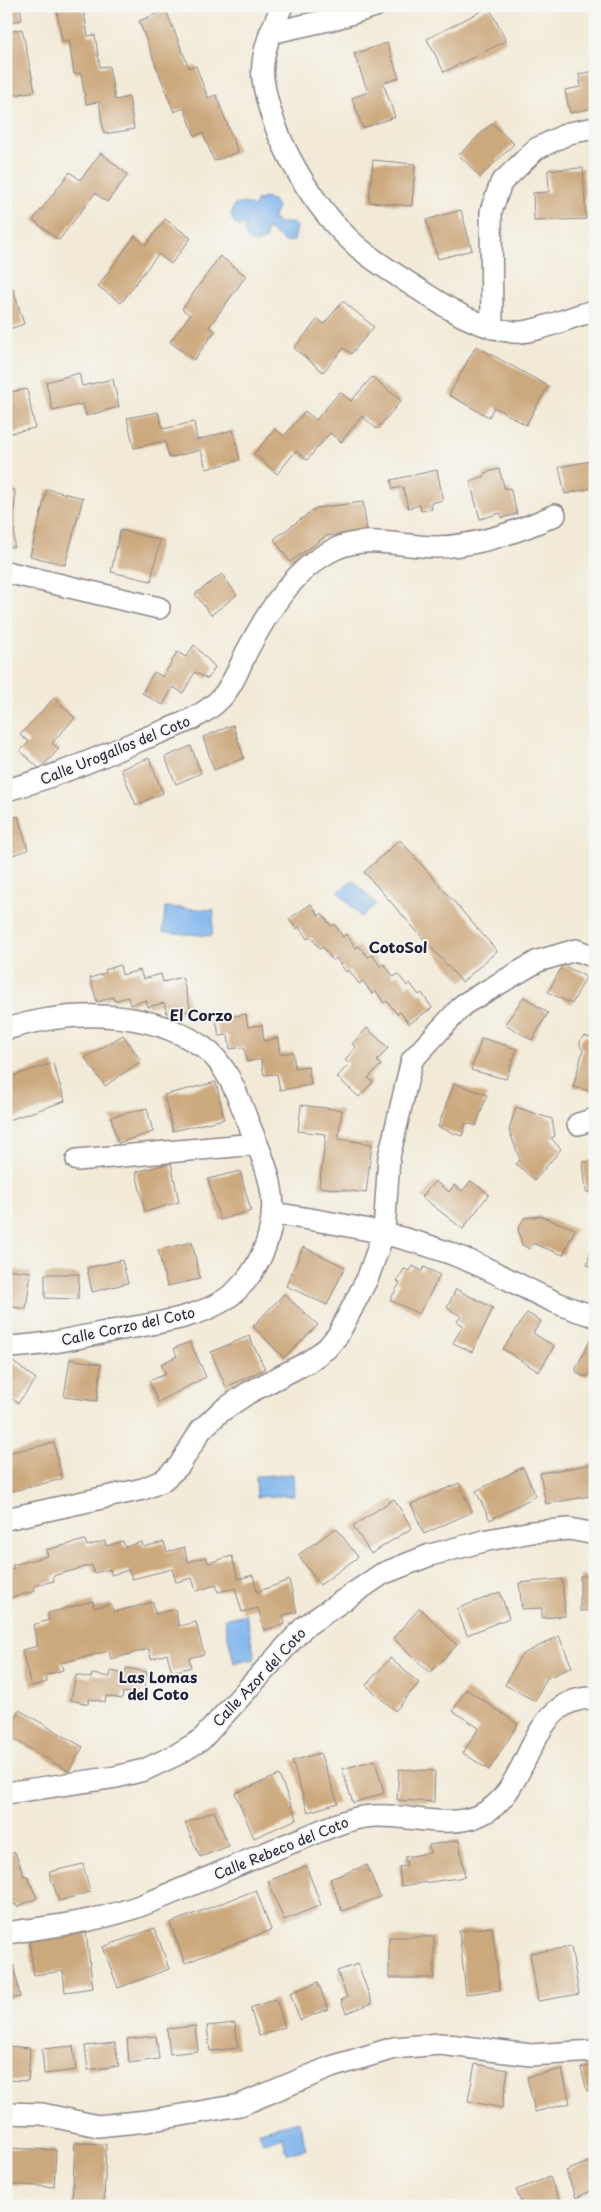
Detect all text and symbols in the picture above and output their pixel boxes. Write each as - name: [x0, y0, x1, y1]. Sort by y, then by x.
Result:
- street label: Calle Urogallos del Coto: [37, 710, 193, 790]
- district label: CotoSol: [369, 935, 427, 958]
- district label: El Corzo: [170, 1003, 232, 1026]
- street label: Calle Corzo del Coto: [59, 1302, 197, 1350]
- street label: Calle Azor del Coto: [208, 1623, 310, 1731]
- district label: Las Lomas del Coto: [119, 1665, 197, 1705]
- street label: Calle Rebeco del Coto: [210, 1811, 352, 1885]

